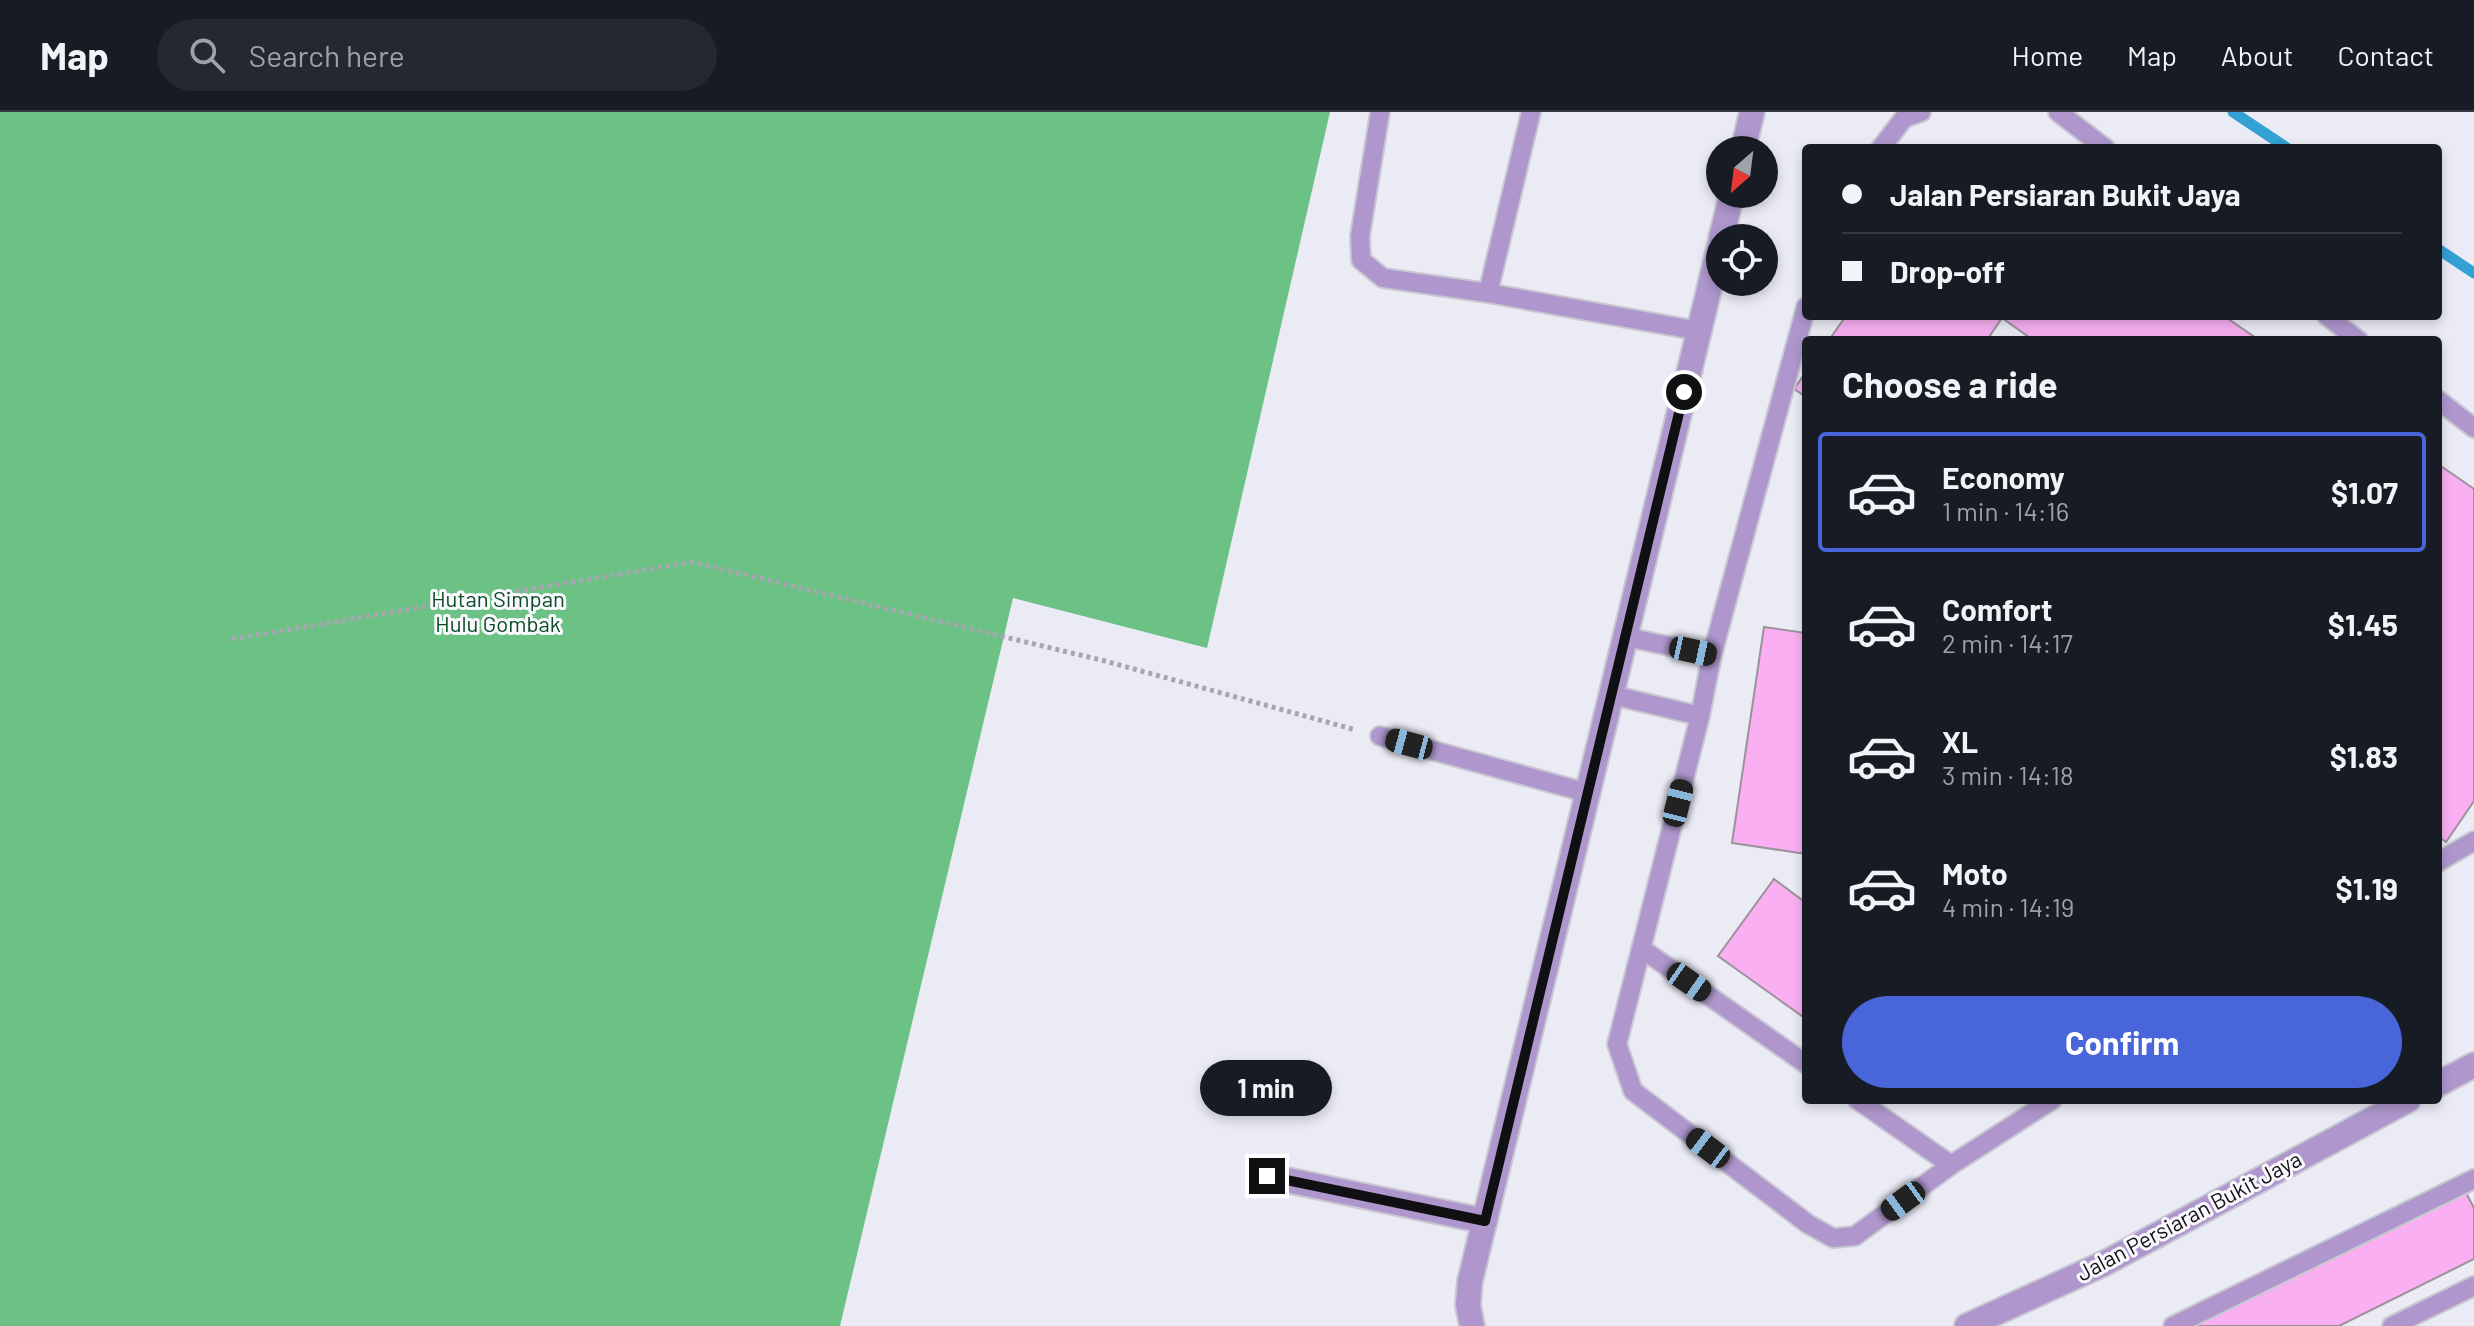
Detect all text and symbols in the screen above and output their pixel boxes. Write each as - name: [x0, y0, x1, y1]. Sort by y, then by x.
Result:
- search box: [157, 19, 717, 91]
- text: Map: [40, 32, 109, 78]
- icon: search: [185, 33, 229, 77]
- text: Search here: [249, 37, 405, 73]
- text: Home: [2012, 38, 2083, 72]
- text: Map: [2127, 38, 2177, 72]
- text: About: [2221, 38, 2293, 72]
- text: Contact: [2337, 38, 2434, 72]
- north arrow: [1706, 136, 1778, 208]
- map controls: [1706, 136, 1778, 296]
- text: Jalan Persiaran Bukit Jaya: [1890, 176, 2241, 212]
- button: locate: [1706, 224, 1778, 296]
- text: Drop-off: [1890, 253, 2005, 289]
- text: Choose a ride: [1842, 362, 2058, 405]
- route start: [1666, 374, 1702, 410]
- icon: car: [1846, 456, 1918, 528]
- text: Economy: [1942, 459, 2065, 495]
- text: $1.07: [2331, 474, 2398, 510]
- text: 1 min · 14:16: [1942, 495, 2069, 526]
- park label: Hutan Simpan Hulu Gombak: [431, 585, 565, 636]
- icon: car: [1846, 588, 1918, 660]
- text: Comfort: [1942, 591, 2052, 627]
- text: $1.45: [2328, 606, 2398, 642]
- text: 2 min · 14:17: [1942, 627, 2073, 658]
- car: [1667, 634, 1719, 668]
- icon: car: [1846, 720, 1918, 792]
- text: XL: [1942, 723, 1978, 759]
- car: [1383, 726, 1435, 762]
- text: $1.83: [2330, 738, 2398, 774]
- text: 3 min · 14:18: [1942, 759, 2073, 790]
- car: [1661, 777, 1695, 829]
- icon: car: [1846, 852, 1918, 924]
- text: Moto: [1942, 855, 2008, 891]
- text: $1.19: [2336, 870, 2398, 906]
- text: 4 min · 14:19: [1942, 891, 2074, 922]
- car: [1662, 958, 1716, 1006]
- button: Confirm: [1842, 996, 2402, 1088]
- callout: 1 min: [1201, 1060, 1333, 1116]
- text: 1 min: [1238, 1072, 1294, 1103]
- car: [1682, 1124, 1734, 1172]
- street label: Jalan Persiaran Bukit Jaya: [2072, 1145, 2305, 1286]
- route end: [1249, 1158, 1285, 1194]
- car: [1877, 1177, 1929, 1225]

